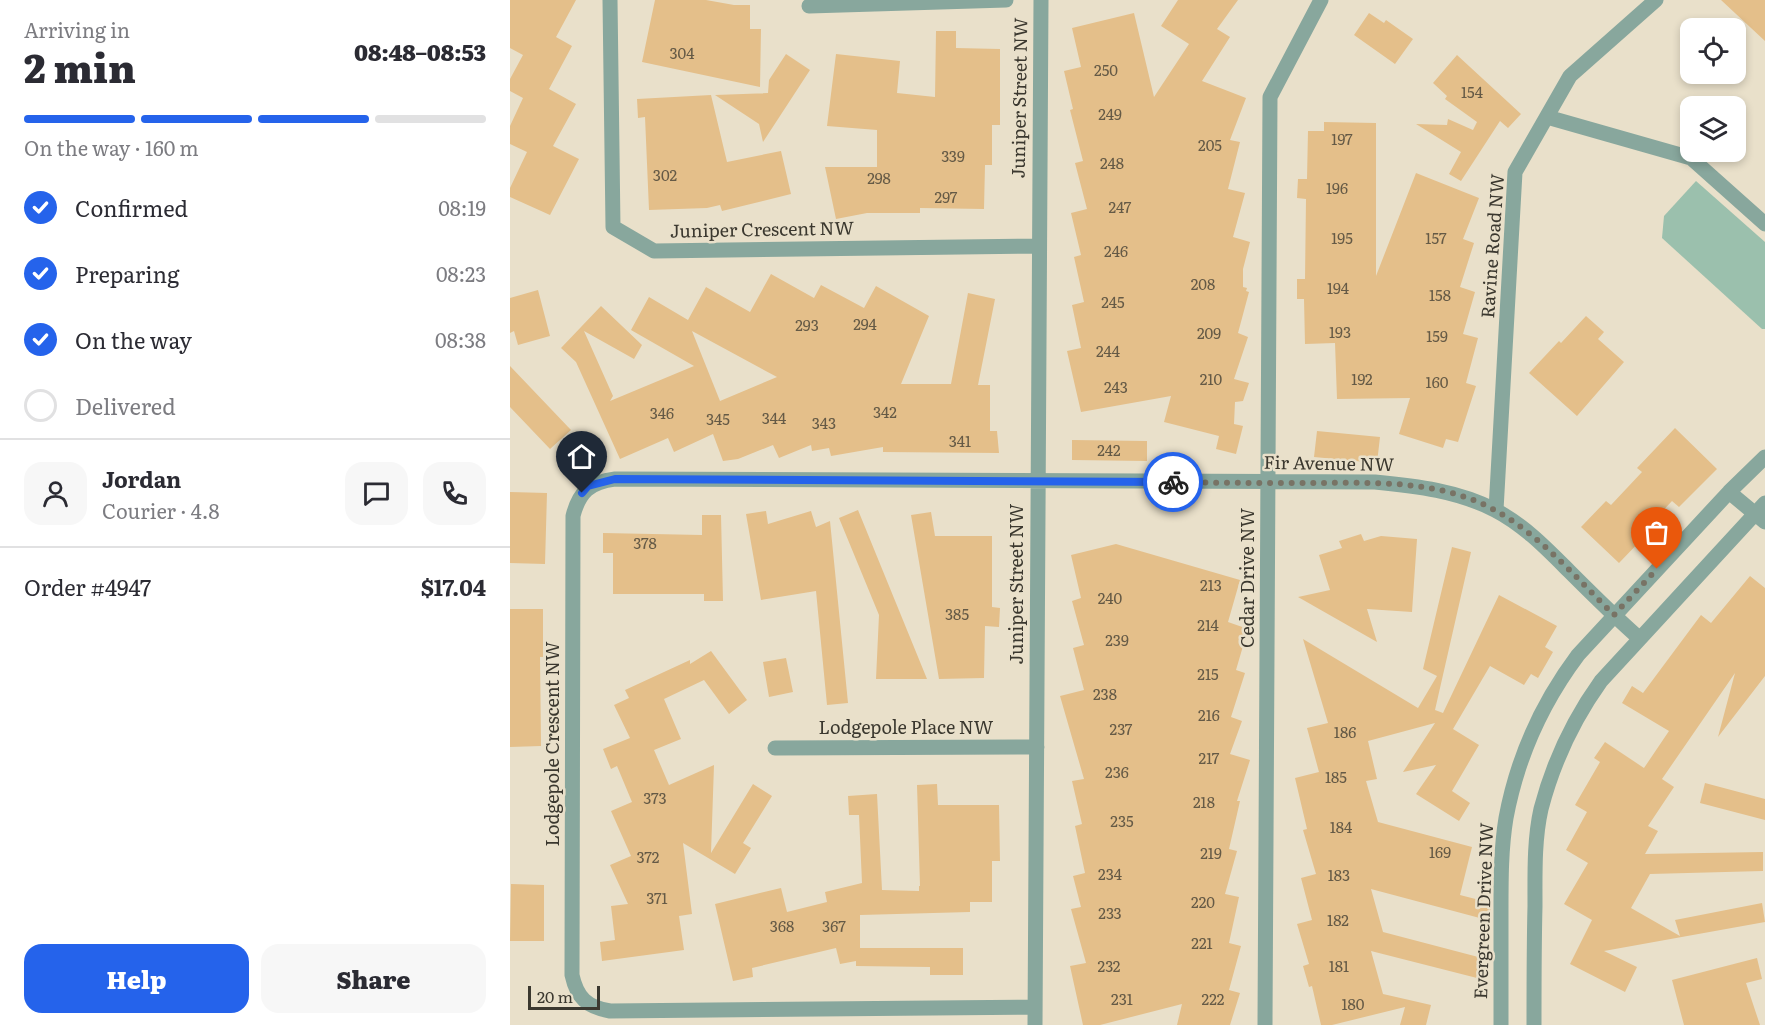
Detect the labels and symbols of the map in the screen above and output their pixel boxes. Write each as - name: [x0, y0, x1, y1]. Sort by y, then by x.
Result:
- street label: Juniper Street NW: [1004, 17, 1033, 179]
- house number: 304: [669, 41, 695, 64]
- house number: 250: [1094, 58, 1118, 81]
- house number: 154: [1461, 80, 1483, 103]
- house number: 249: [1098, 102, 1122, 125]
- house number: 197: [1331, 127, 1353, 150]
- house number: 205: [1198, 133, 1222, 156]
- house number: 339: [941, 144, 965, 167]
- house number: 248: [1100, 151, 1124, 174]
- house number: 302: [653, 163, 678, 186]
- house number: 298: [867, 166, 891, 189]
- street label: Ravine Road NW: [1473, 172, 1510, 319]
- house number: 196: [1326, 176, 1348, 199]
- house number: 297: [935, 185, 958, 208]
- house number: 247: [1109, 195, 1132, 218]
- street label: Juniper Crescent NW: [670, 213, 855, 244]
- house number: 195: [1331, 226, 1353, 249]
- house number: 157: [1425, 226, 1447, 249]
- house number: 246: [1104, 239, 1128, 262]
- house number: 208: [1191, 272, 1215, 295]
- house number: 194: [1327, 276, 1349, 299]
- house number: 158: [1429, 283, 1451, 306]
- house number: 245: [1101, 290, 1125, 313]
- house number: 294: [853, 312, 877, 335]
- house number: 293: [795, 313, 819, 336]
- house number: 193: [1329, 320, 1351, 343]
- house number: 209: [1197, 321, 1221, 344]
- house number: 159: [1426, 324, 1448, 347]
- house number: 244: [1096, 339, 1120, 362]
- house number: 210: [1200, 367, 1223, 390]
- house number: 192: [1351, 367, 1373, 390]
- house number: 160: [1426, 370, 1449, 393]
- house number: 243: [1104, 375, 1128, 398]
- house number: 342: [873, 400, 897, 423]
- house number: 346: [650, 401, 674, 424]
- house number: 344: [762, 406, 786, 429]
- house number: 345: [706, 407, 730, 430]
- house number: 343: [812, 411, 836, 434]
- house number: 341: [949, 429, 971, 452]
- pin: [556, 431, 607, 493]
- house number: 242: [1097, 438, 1121, 461]
- street label: Fir Avenue NW: [1264, 448, 1395, 477]
- courier: [1143, 452, 1203, 512]
- street label: Juniper Street NW: [1002, 503, 1029, 664]
- pin: [1631, 507, 1682, 569]
- street label: Cedar Drive NW: [1233, 508, 1260, 648]
- house number: 378: [633, 531, 657, 554]
- house number: 213: [1200, 573, 1222, 596]
- house number: 240: [1098, 586, 1123, 609]
- house number: 385: [945, 602, 969, 625]
- house number: 214: [1197, 613, 1219, 636]
- house number: 239: [1105, 628, 1129, 651]
- street label: Lodgepole Crescent NW: [538, 641, 565, 847]
- house number: 215: [1197, 662, 1219, 685]
- house number: 238: [1093, 682, 1117, 705]
- house number: 216: [1198, 703, 1220, 726]
- street label: Lodgepole Place NW: [818, 713, 994, 740]
- house number: 237: [1110, 717, 1133, 740]
- house number: 186: [1334, 720, 1356, 743]
- house number: 217: [1199, 746, 1220, 769]
- house number: 236: [1105, 760, 1129, 783]
- house number: 185: [1325, 765, 1347, 788]
- house number: 373: [643, 786, 667, 809]
- house number: 218: [1193, 790, 1215, 813]
- house number: 235: [1110, 809, 1134, 832]
- house number: 184: [1330, 815, 1352, 838]
- street label: Evergreen Drive NW: [1466, 822, 1499, 1000]
- house number: 169: [1429, 840, 1451, 863]
- house number: 219: [1200, 841, 1222, 864]
- house number: 372: [637, 845, 660, 868]
- house number: 234: [1098, 862, 1122, 885]
- house number: 183: [1328, 863, 1350, 886]
- house number: 371: [646, 886, 668, 909]
- house number: 220: [1191, 890, 1215, 913]
- house number: 233: [1098, 901, 1122, 924]
- house number: 182: [1327, 908, 1349, 931]
- house number: 368: [770, 914, 794, 937]
- house number: 367: [822, 914, 846, 937]
- house number: 221: [1191, 931, 1213, 954]
- house number: 232: [1098, 954, 1121, 977]
- house number: 181: [1329, 954, 1349, 977]
- scale bar: [528, 983, 600, 1010]
- house number: 231: [1111, 987, 1133, 1010]
- house number: 222: [1202, 987, 1225, 1010]
- house number: 180: [1341, 992, 1365, 1015]

